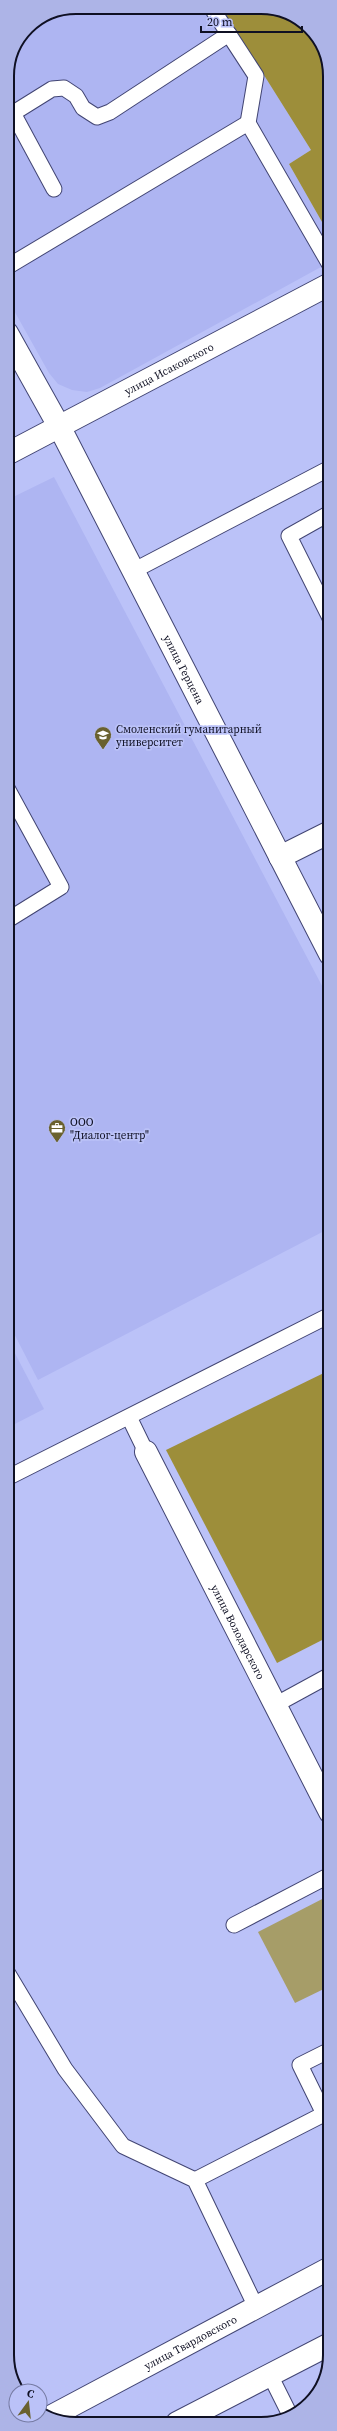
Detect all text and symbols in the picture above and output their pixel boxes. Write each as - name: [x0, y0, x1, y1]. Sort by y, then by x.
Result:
- scale bar: [201, 8, 302, 34]
- text: 20 m: [207, 14, 233, 30]
- street label: улица Исаковского: [122, 340, 216, 399]
- street label: улица Герцена: [159, 632, 208, 707]
- place label: Смоленский гуманитарный университет: [116, 722, 262, 750]
- school or university icon: Смоленский гуманитарный университет: [93, 725, 113, 750]
- place label: ООО "Диалог-центр": [70, 1115, 149, 1143]
- office icon: ООО "Диалог-центр": [47, 1118, 67, 1143]
- street label: улица Володарского: [207, 1582, 268, 1682]
- street label: улица Твардовского: [142, 2312, 240, 2374]
- north arrow: [8, 2383, 48, 2423]
- text: С: [25, 2386, 36, 2402]

